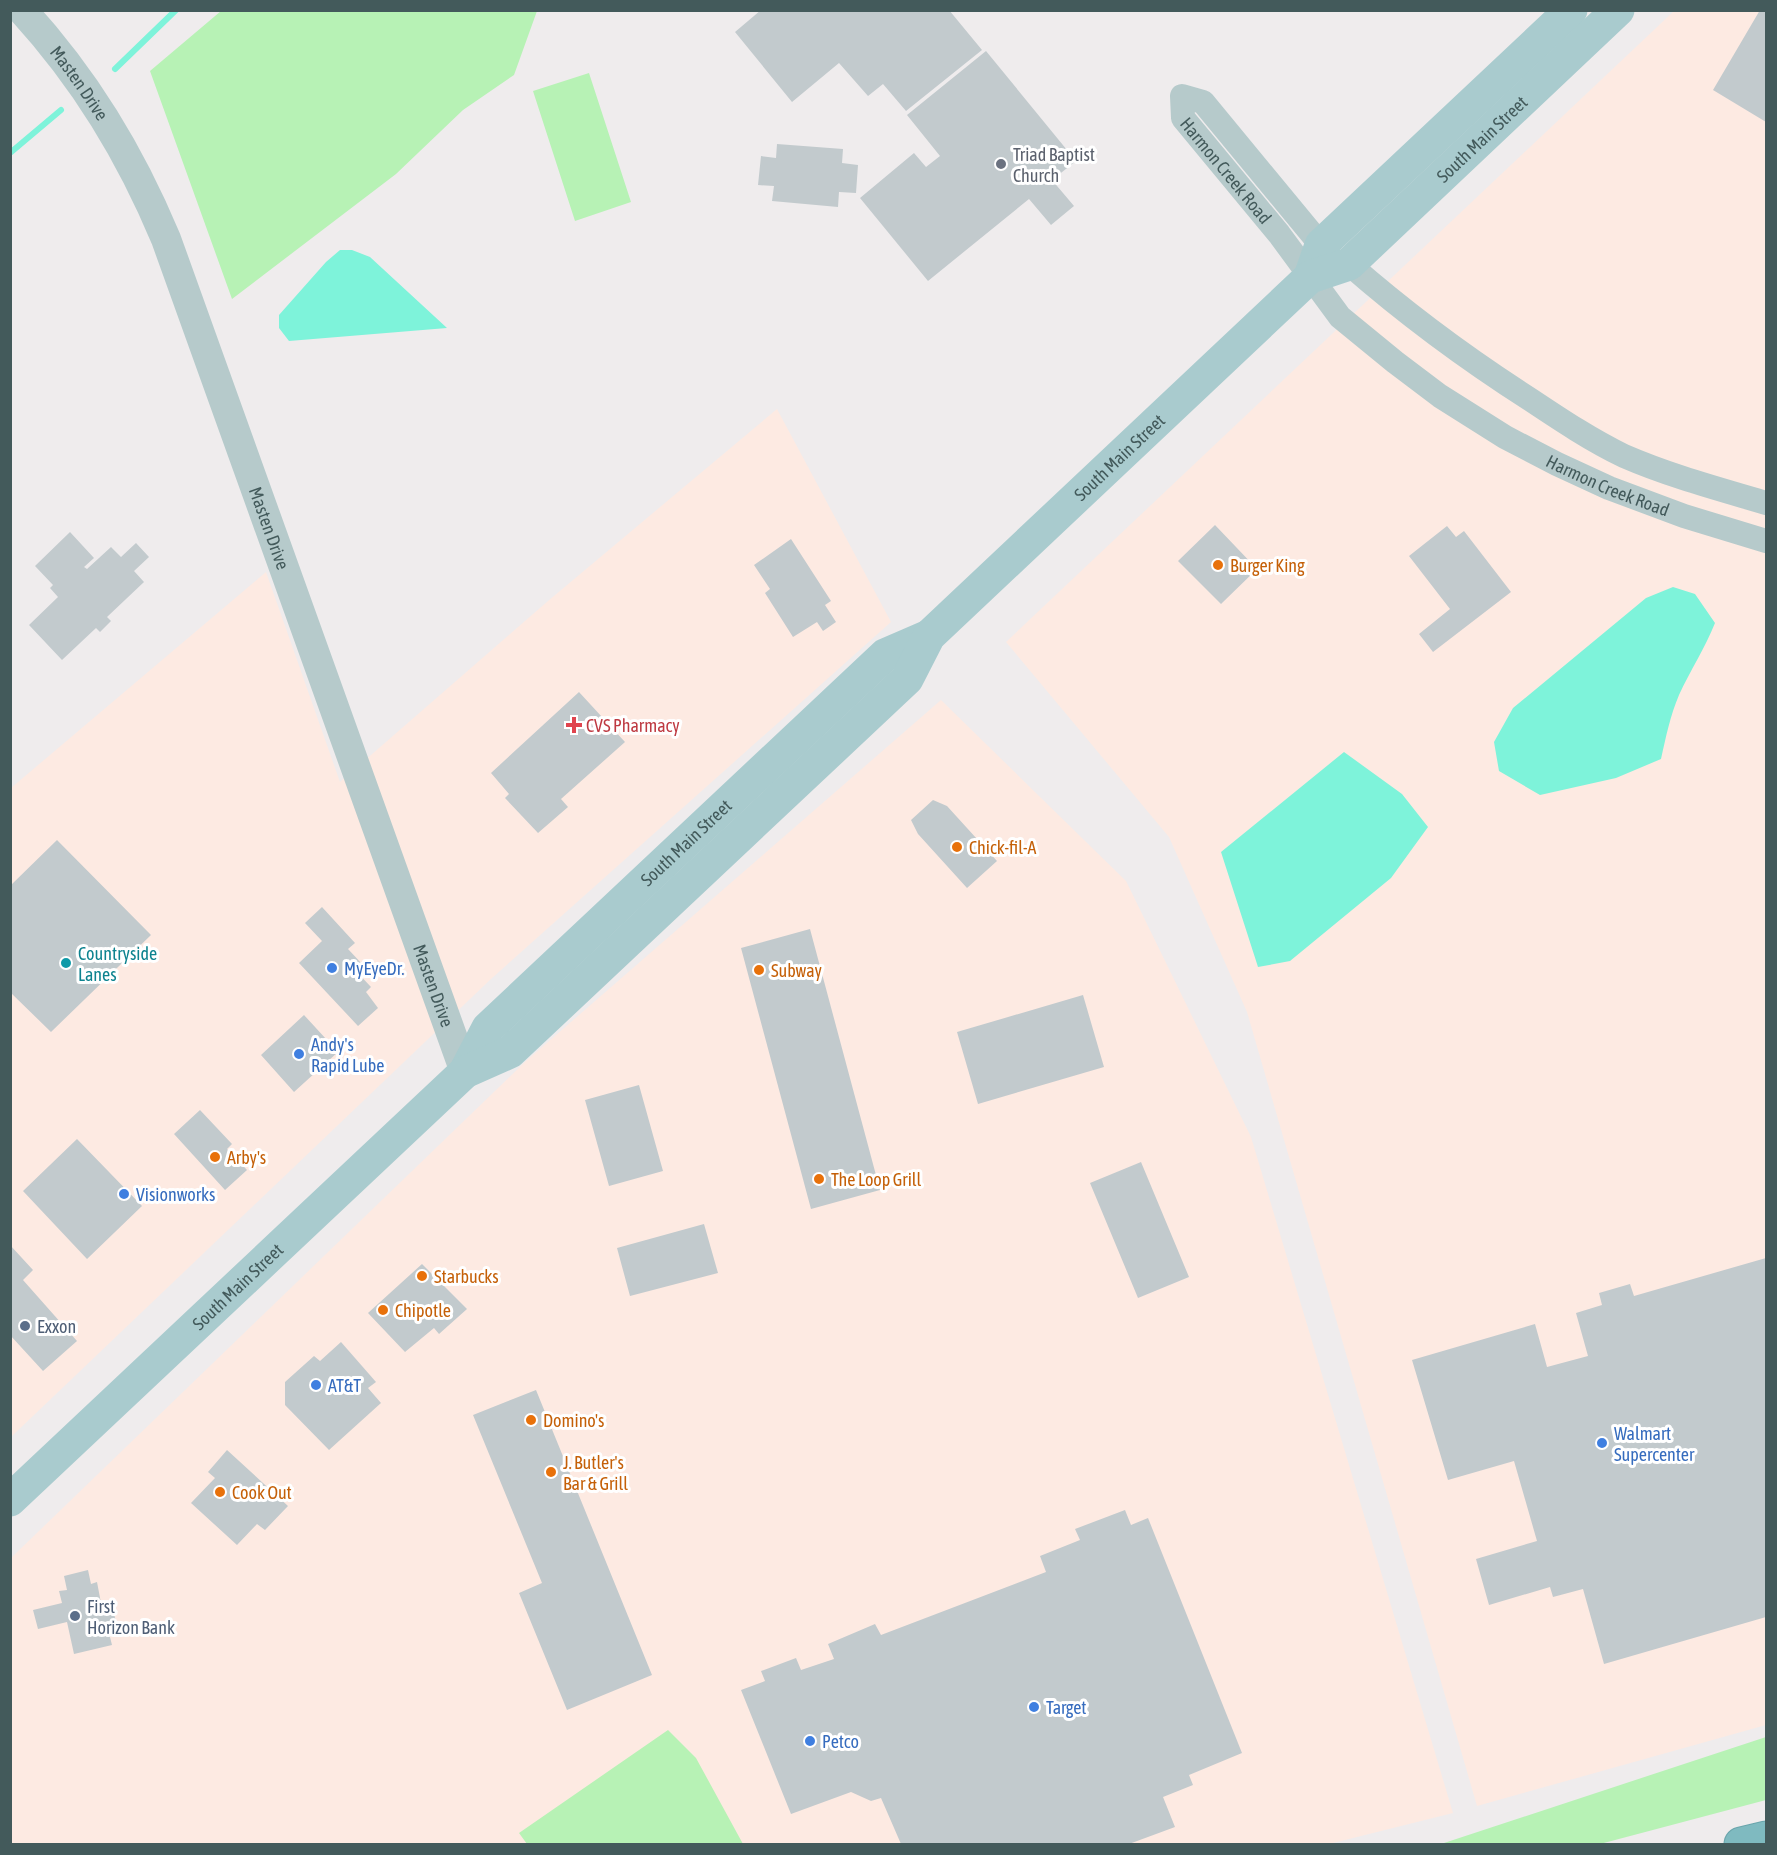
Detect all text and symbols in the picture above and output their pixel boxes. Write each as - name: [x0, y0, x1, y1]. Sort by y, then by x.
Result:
- street label: Masten Drive: [46, 41, 113, 124]
- street label: South Main Street: [1432, 91, 1531, 186]
- street label: Harmon Creek Road: [1176, 113, 1276, 227]
- place label: Triad Baptist Church: [1013, 144, 1095, 186]
- marker: Triad Baptist Church: [994, 157, 1008, 171]
- street label: South Main Street: [1069, 409, 1169, 505]
- street label: Harmon Creek Road: [1543, 450, 1672, 520]
- street label: Masten Drive: [245, 484, 294, 572]
- place label: Burger King: [1230, 555, 1305, 576]
- marker: Burger King: [1211, 558, 1225, 572]
- place label: CVS Pharmacy: [586, 715, 680, 736]
- marker: CVS Pharmacy: [567, 718, 581, 732]
- street label: South Main Street: [636, 795, 735, 890]
- place label: Chick-fil-A: [969, 837, 1036, 858]
- marker: Chick-fil-A: [950, 840, 964, 854]
- street label: Masten Drive: [410, 941, 458, 1030]
- place label: Countryside Lanes: [78, 943, 157, 985]
- marker: Countryside Lanes: [59, 956, 73, 970]
- place label: MyEyeDr.: [344, 958, 404, 979]
- place label: Subway: [771, 960, 822, 981]
- marker: MyEyeDr.: [325, 961, 339, 975]
- marker: Subway: [752, 963, 766, 977]
- place label: Andy's Rapid Lube: [311, 1034, 384, 1076]
- marker: Andy's Rapid Lube: [292, 1047, 306, 1061]
- place label: Arby's: [227, 1147, 266, 1168]
- marker: Arby's: [208, 1150, 222, 1164]
- place label: The Loop Grill: [831, 1169, 922, 1190]
- marker: The Loop Grill: [812, 1172, 826, 1186]
- place label: Visionworks: [136, 1184, 215, 1205]
- marker: Visionworks: [117, 1187, 131, 1201]
- street label: South Main Street: [188, 1239, 287, 1334]
- place label: Starbucks: [434, 1266, 499, 1287]
- marker: Starbucks: [415, 1269, 429, 1283]
- place label: Chipotle: [395, 1300, 451, 1321]
- marker: Chipotle: [376, 1303, 390, 1317]
- place label: Exxon: [37, 1316, 76, 1337]
- marker: Exxon: [18, 1319, 32, 1333]
- place label: AT&T: [328, 1375, 361, 1396]
- marker: AT&T: [309, 1378, 323, 1392]
- place label: Domino's: [543, 1410, 604, 1431]
- marker: Domino's: [524, 1413, 538, 1427]
- place label: Walmart Supercenter: [1614, 1423, 1695, 1465]
- marker: Walmart Supercenter: [1595, 1436, 1609, 1450]
- place label: J. Butler's Bar & Grill: [563, 1452, 628, 1494]
- marker: J. Butler's Bar & Grill: [544, 1465, 558, 1479]
- place label: Cook Out: [232, 1482, 292, 1503]
- marker: Cook Out: [213, 1485, 227, 1499]
- place label: First Horizon Bank: [87, 1596, 175, 1638]
- marker: First Horizon Bank: [68, 1609, 82, 1623]
- place label: Target: [1046, 1697, 1087, 1718]
- marker: Target: [1027, 1700, 1041, 1714]
- place label: Petco: [822, 1731, 859, 1752]
- marker: Petco: [803, 1734, 817, 1748]

